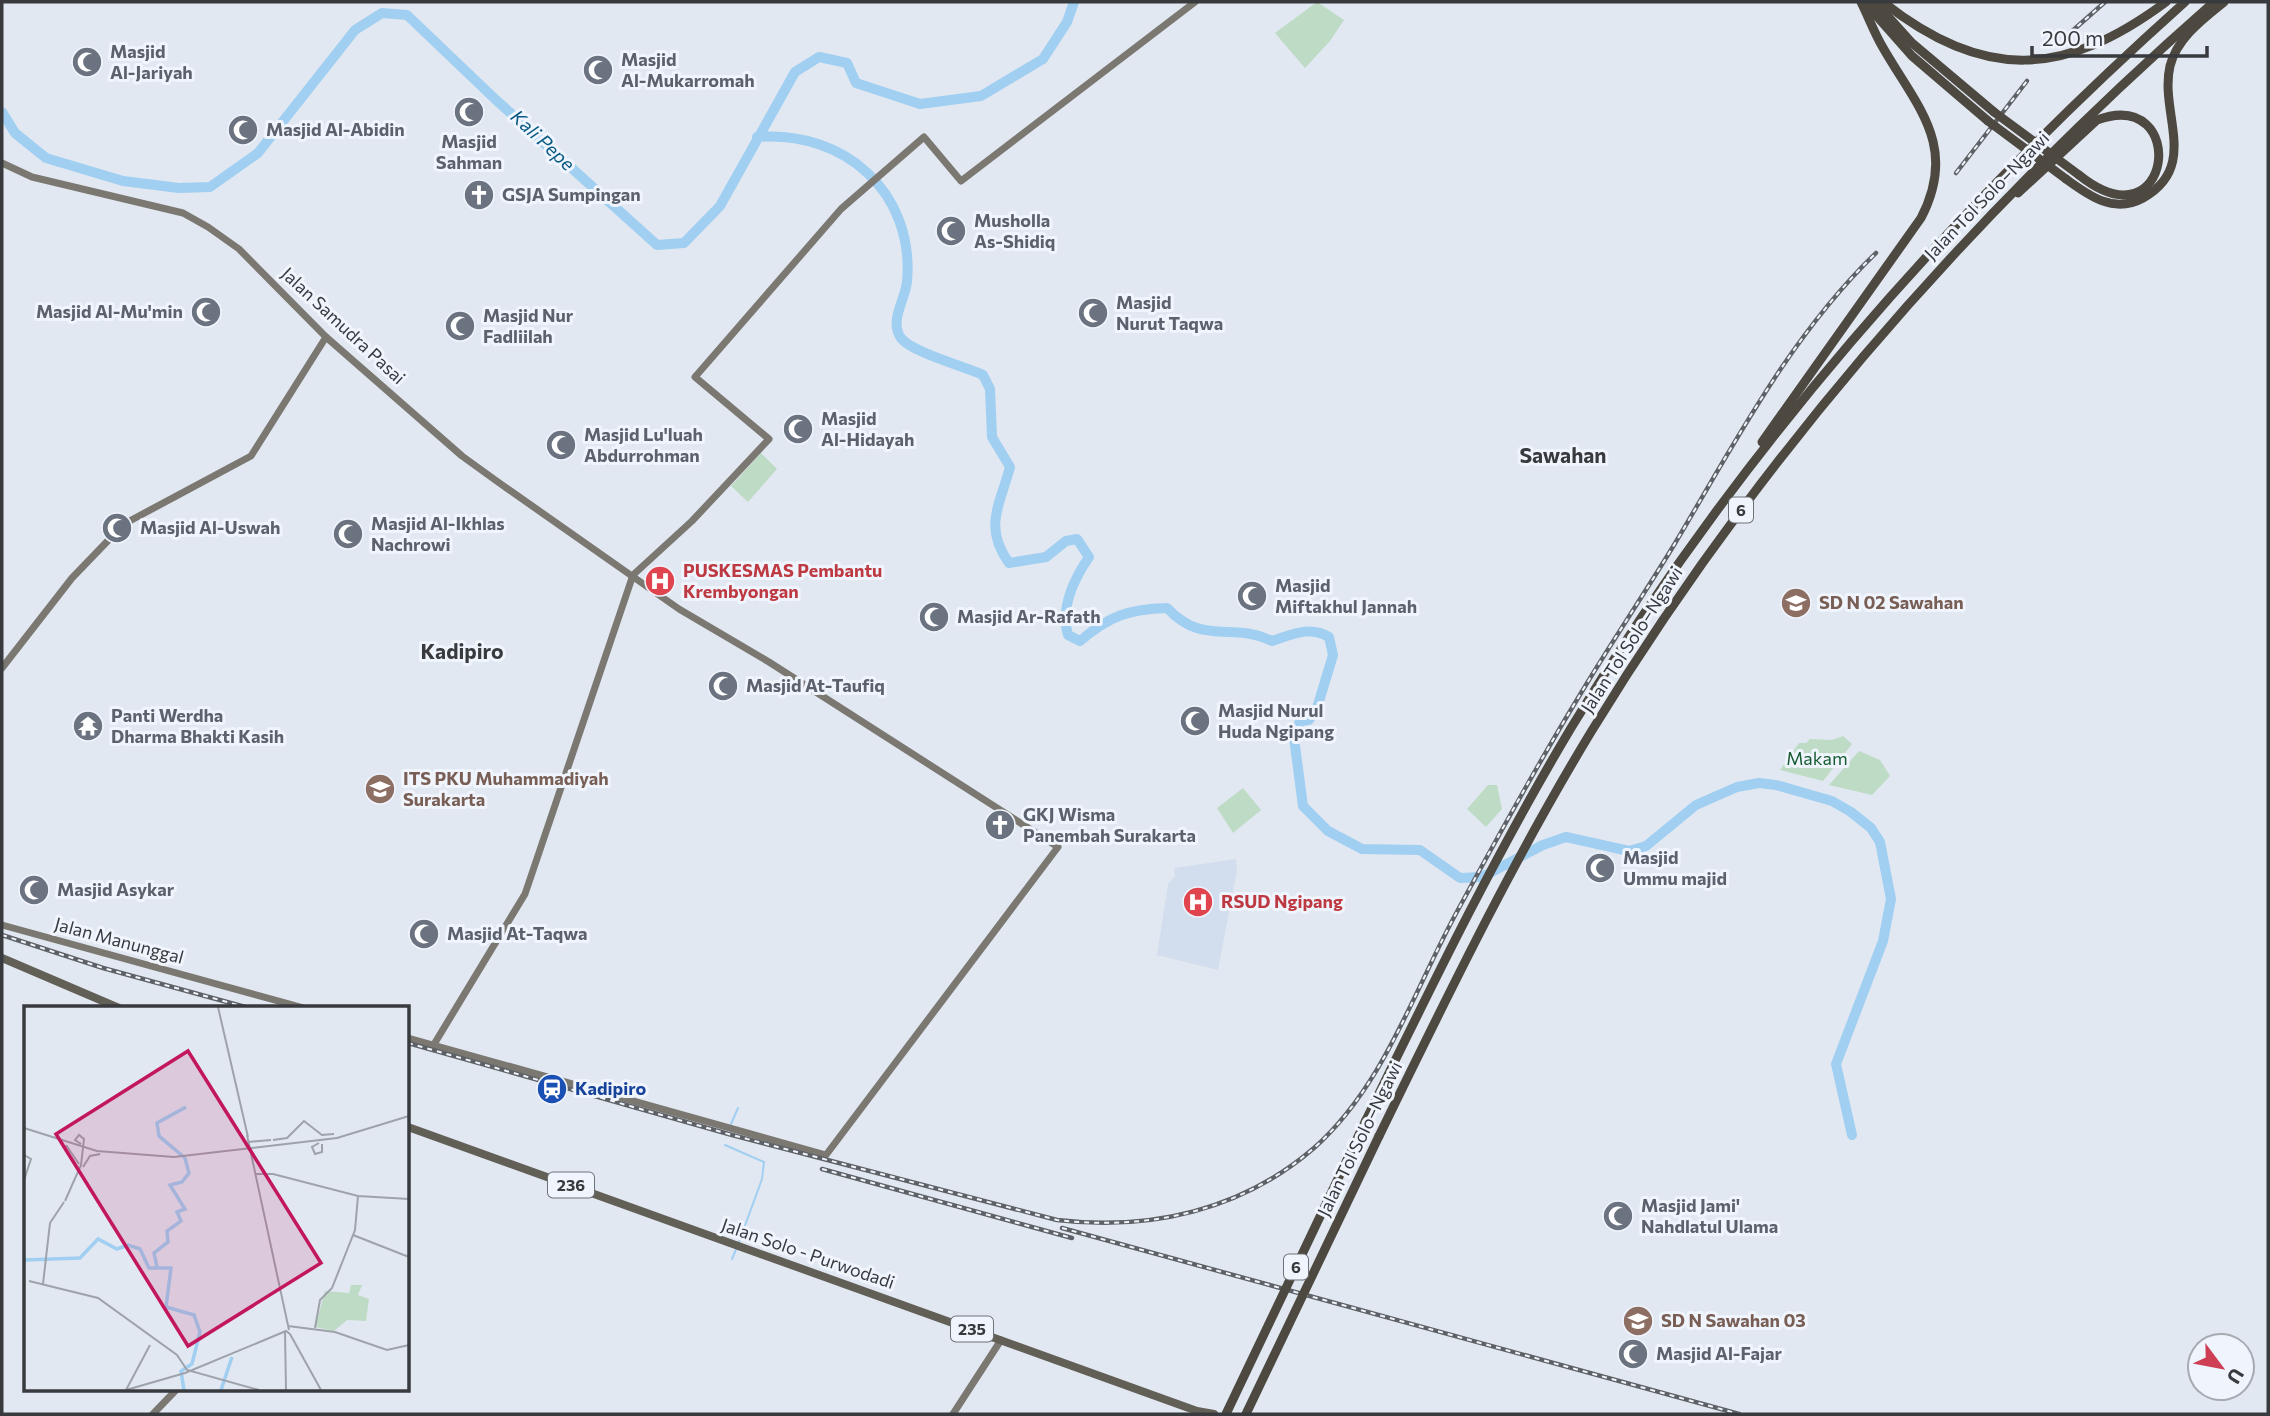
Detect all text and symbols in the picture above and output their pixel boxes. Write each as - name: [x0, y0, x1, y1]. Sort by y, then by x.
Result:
- scale bar: [2032, 14, 2207, 58]
- text: 200 m: [2042, 25, 2103, 50]
- place label: Masjid Al-Jariyah: [110, 40, 193, 83]
- mosque icon: Masjid Al-Jariyah: [70, 45, 104, 79]
- place label: Masjid Al-Mukarromah: [621, 48, 755, 91]
- mosque icon: Masjid Al-Mukarromah: [581, 53, 615, 87]
- mosque icon: Masjid Sahman: [452, 95, 486, 129]
- water label: Kali Pepe: [507, 104, 580, 175]
- mosque icon: Masjid Al-Abidin: [226, 113, 260, 147]
- place label: Masjid Al-Abidin: [266, 118, 405, 140]
- street label: Jalan Tol Solo–Ngawi: [1919, 127, 2053, 264]
- place label: Masjid Sahman: [436, 130, 502, 173]
- church icon: GSJA Sumpingan: [462, 178, 496, 212]
- place label: GSJA Sumpingan: [502, 183, 641, 205]
- place label: Musholla As-Shidiq: [974, 209, 1055, 252]
- mosque icon: Musholla As-Shidiq: [934, 214, 968, 248]
- street label: Jalan Samudra Pasai: [277, 262, 410, 388]
- place label: Masjid Nurut Taqwa: [1116, 291, 1223, 334]
- mosque icon: Masjid Al-Mu'min: [189, 295, 223, 329]
- mosque icon: Masjid Nurut Taqwa: [1076, 296, 1110, 330]
- place label: Masjid Al-Mu'min: [36, 300, 183, 322]
- place label: Masjid Nur Fadliilah: [483, 304, 574, 347]
- mosque icon: Masjid Nur Fadliilah: [443, 309, 477, 343]
- place label: Masjid Al-Hidayah: [821, 407, 914, 450]
- mosque icon: Masjid Al-Hidayah: [781, 412, 815, 446]
- place label: Masjid Lu'luah Abdurrohman: [584, 423, 703, 466]
- mosque icon: Masjid Lu'luah Abdurrohman: [544, 428, 578, 462]
- district label: Sawahan: [1519, 442, 1607, 467]
- road number: 6: [1729, 498, 1753, 523]
- mosque icon: Masjid Al-Uswah: [100, 511, 134, 545]
- place label: Masjid Al-Ikhlas Nachrowi: [371, 512, 505, 555]
- place label: Masjid Al-Uswah: [140, 516, 281, 538]
- mosque icon: Masjid Al-Ikhlas Nachrowi: [331, 517, 365, 551]
- place label: PUSKESMAS Pembantu Krembyongan: [683, 559, 882, 602]
- street label: Jalan Tol Solo–Ngawi: [1576, 562, 1687, 717]
- hospital icon: PUSKESMAS Pembantu Krembyongan: [643, 564, 677, 598]
- place label: Masjid Miftakhul Jannah: [1275, 574, 1417, 617]
- mosque icon: Masjid Miftakhul Jannah: [1235, 579, 1269, 613]
- school or university icon: SD N 02 Sawahan: [1779, 586, 1813, 620]
- place label: SD N 02 Sawahan: [1819, 591, 1964, 613]
- mosque icon: Masjid Ar-Rafath: [917, 600, 951, 634]
- place label: Masjid Ar-Rafath: [957, 605, 1101, 627]
- district label: Kadipiro: [420, 638, 504, 663]
- mosque icon: Masjid At-Taufiq: [706, 669, 740, 703]
- place label: Masjid At-Taufiq: [746, 674, 885, 696]
- place label: Masjid Nurul Huda Ngipang: [1218, 699, 1334, 742]
- place label: Panti Werdha Dharma Bhakti Kasih: [111, 704, 284, 747]
- mosque icon: Masjid Nurul Huda Ngipang: [1178, 704, 1212, 738]
- temple icon: Panti Werdha Dharma Bhakti Kasih: [71, 709, 105, 743]
- park label: Makam: [1786, 747, 1848, 769]
- place label: ITS PKU Muhammadiyah Surakarta: [403, 767, 609, 810]
- school or university icon: ITS PKU Muhammadiyah Surakarta: [363, 772, 397, 806]
- place label: GKJ Wisma Panembah Surakarta: [1023, 803, 1196, 846]
- church icon: GKJ Wisma Panembah Surakarta: [983, 808, 1017, 842]
- place label: Masjid Ummu majid: [1623, 846, 1727, 889]
- mosque icon: Masjid Ummu majid: [1583, 851, 1617, 885]
- mosque icon: Masjid Asykar: [17, 873, 51, 907]
- place label: Masjid Asykar: [57, 878, 175, 900]
- hospital icon: RSUD Ngipang: [1181, 885, 1215, 919]
- place label: RSUD Ngipang: [1221, 890, 1343, 912]
- street label: Jalan Manunggal: [52, 912, 186, 968]
- mosque icon: Masjid At-Taqwa: [407, 917, 441, 951]
- place label: Masjid At-Taqwa: [447, 922, 588, 944]
- inset map: [24, 1006, 410, 1392]
- street label: Jalan Tol Solo–Ngawi: [1312, 1057, 1406, 1220]
- station icon: Kadipiro: [535, 1072, 569, 1106]
- place label: Kadipiro: [575, 1077, 646, 1099]
- road number: 236: [548, 1172, 594, 1198]
- place label: Masjid Jami' Nahdlatul Ulama: [1641, 1194, 1778, 1237]
- mosque icon: Masjid Jami' Nahdlatul Ulama: [1601, 1199, 1635, 1233]
- street label: Jalan Solo - Purwodadi: [719, 1213, 898, 1293]
- road number: 6: [1284, 1254, 1308, 1280]
- school or university icon: SD N Sawahan 03: [1621, 1304, 1655, 1338]
- place label: SD N Sawahan 03: [1661, 1309, 1806, 1331]
- road number: 235: [951, 1316, 993, 1342]
- north arrow: [2186, 1332, 2256, 1402]
- mosque icon: Masjid Al-Fajar: [1616, 1337, 1650, 1371]
- place label: Masjid Al-Fajar: [1656, 1342, 1783, 1364]
- text: U: [2222, 1364, 2249, 1388]

